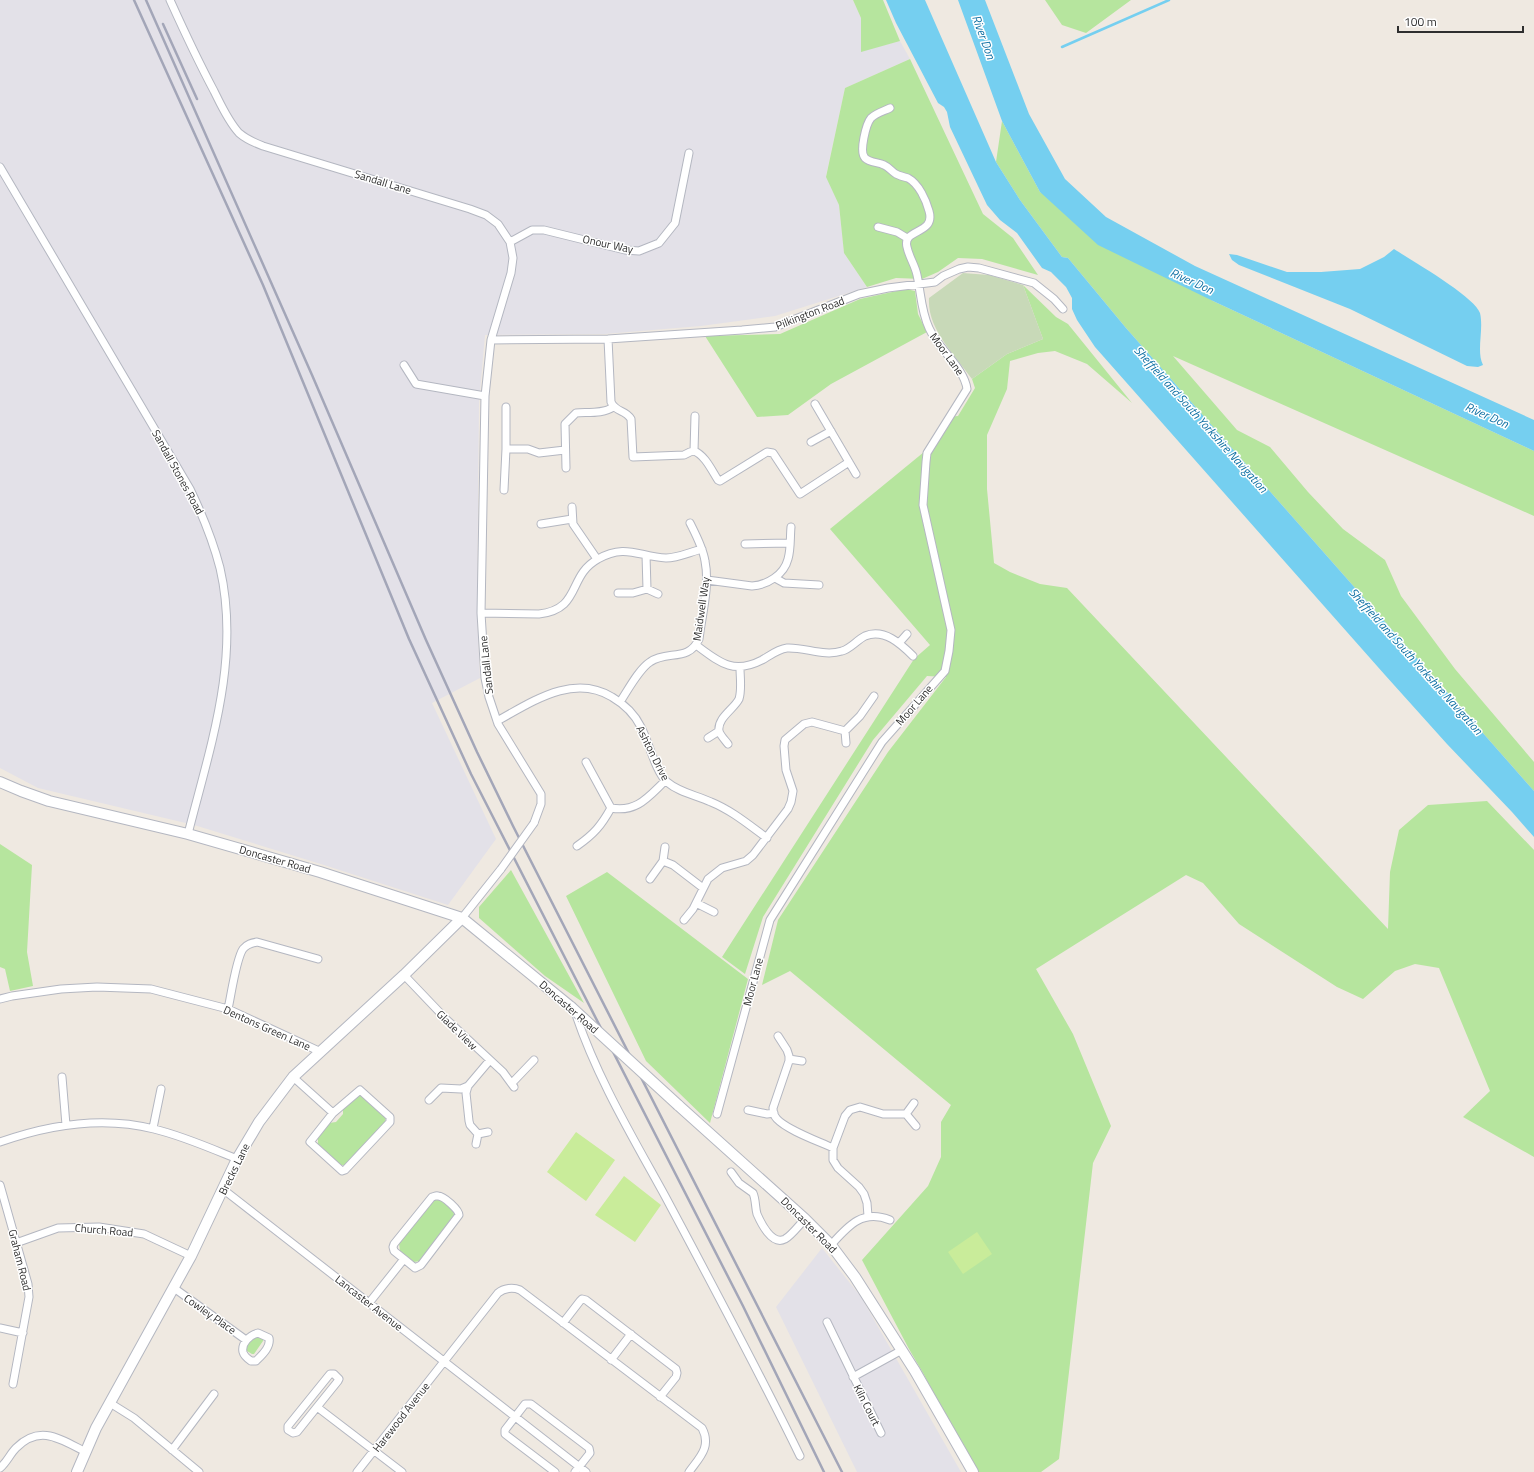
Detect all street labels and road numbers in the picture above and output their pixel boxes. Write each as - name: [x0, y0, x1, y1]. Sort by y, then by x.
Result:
- street label: Sandall Lane: [353, 166, 414, 198]
- street label: Onour Way: [581, 231, 635, 257]
- street label: Pilkington Road: [773, 292, 847, 333]
- street label: Moor Lane: [926, 329, 968, 379]
- street label: Sandall Stones Road: [148, 427, 208, 517]
- street label: Maidwell Way: [689, 575, 714, 642]
- street label: Sandall Lane: [475, 635, 497, 695]
- street label: Moor Lane: [892, 681, 936, 729]
- street label: Ashton Drive: [632, 723, 674, 784]
- street label: Doncaster Road: [237, 841, 313, 877]
- street label: Moor Lane: [739, 956, 767, 1008]
- street label: Doncaster Road: [536, 977, 602, 1037]
- street label: Dentons Green Lane: [221, 1002, 313, 1055]
- street label: Glade View: [433, 1006, 481, 1054]
- street label: Brecks Lane: [215, 1140, 254, 1198]
- street label: Doncaster Road: [777, 1193, 841, 1257]
- street label: Church Road: [74, 1219, 134, 1241]
- street label: Graham Road: [5, 1228, 35, 1293]
- street label: Lancaster Avenue: [332, 1271, 407, 1335]
- street label: Cowley Place: [181, 1290, 240, 1338]
- street label: Harewood Avenue: [369, 1378, 434, 1455]
- street label: Kiln Court: [850, 1381, 884, 1429]

